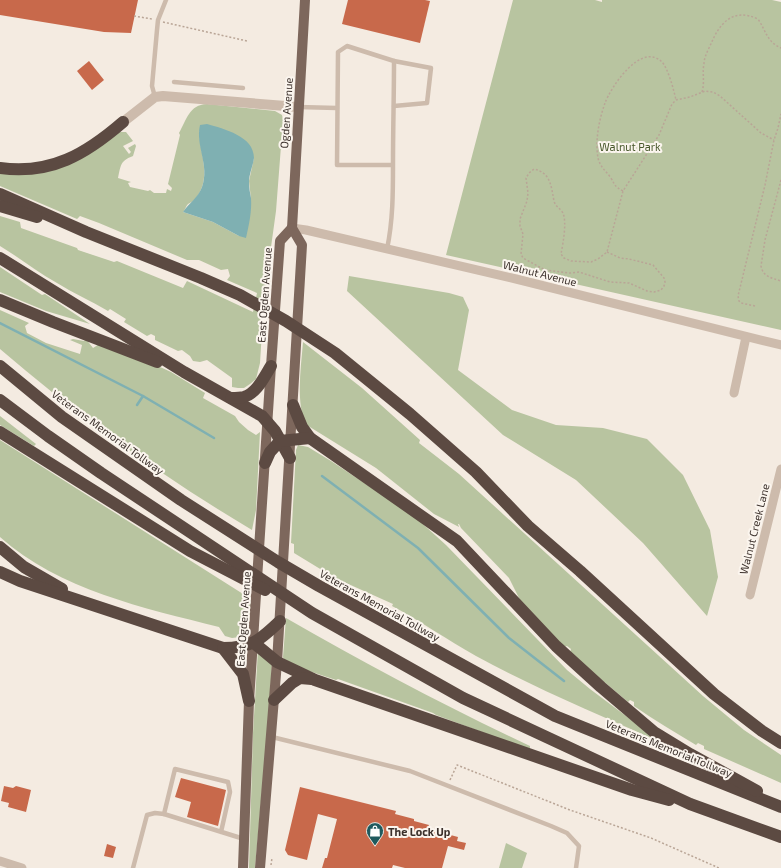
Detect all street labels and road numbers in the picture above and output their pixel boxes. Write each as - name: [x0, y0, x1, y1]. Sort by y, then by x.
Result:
- street label: Ogden Avenue: [277, 77, 295, 149]
- street label: East Ogden Avenue: [254, 247, 274, 343]
- street label: Walnut Avenue: [502, 258, 578, 288]
- street label: Veterans Memorial Tollway: [49, 387, 167, 477]
- street label: Walnut Creek Lane: [736, 482, 772, 576]
- street label: Veterans Memorial Tollway: [318, 566, 443, 644]
- street label: East Ogden Avenue: [233, 571, 253, 667]
- street label: Veterans Memorial Tollway: [604, 717, 734, 780]

